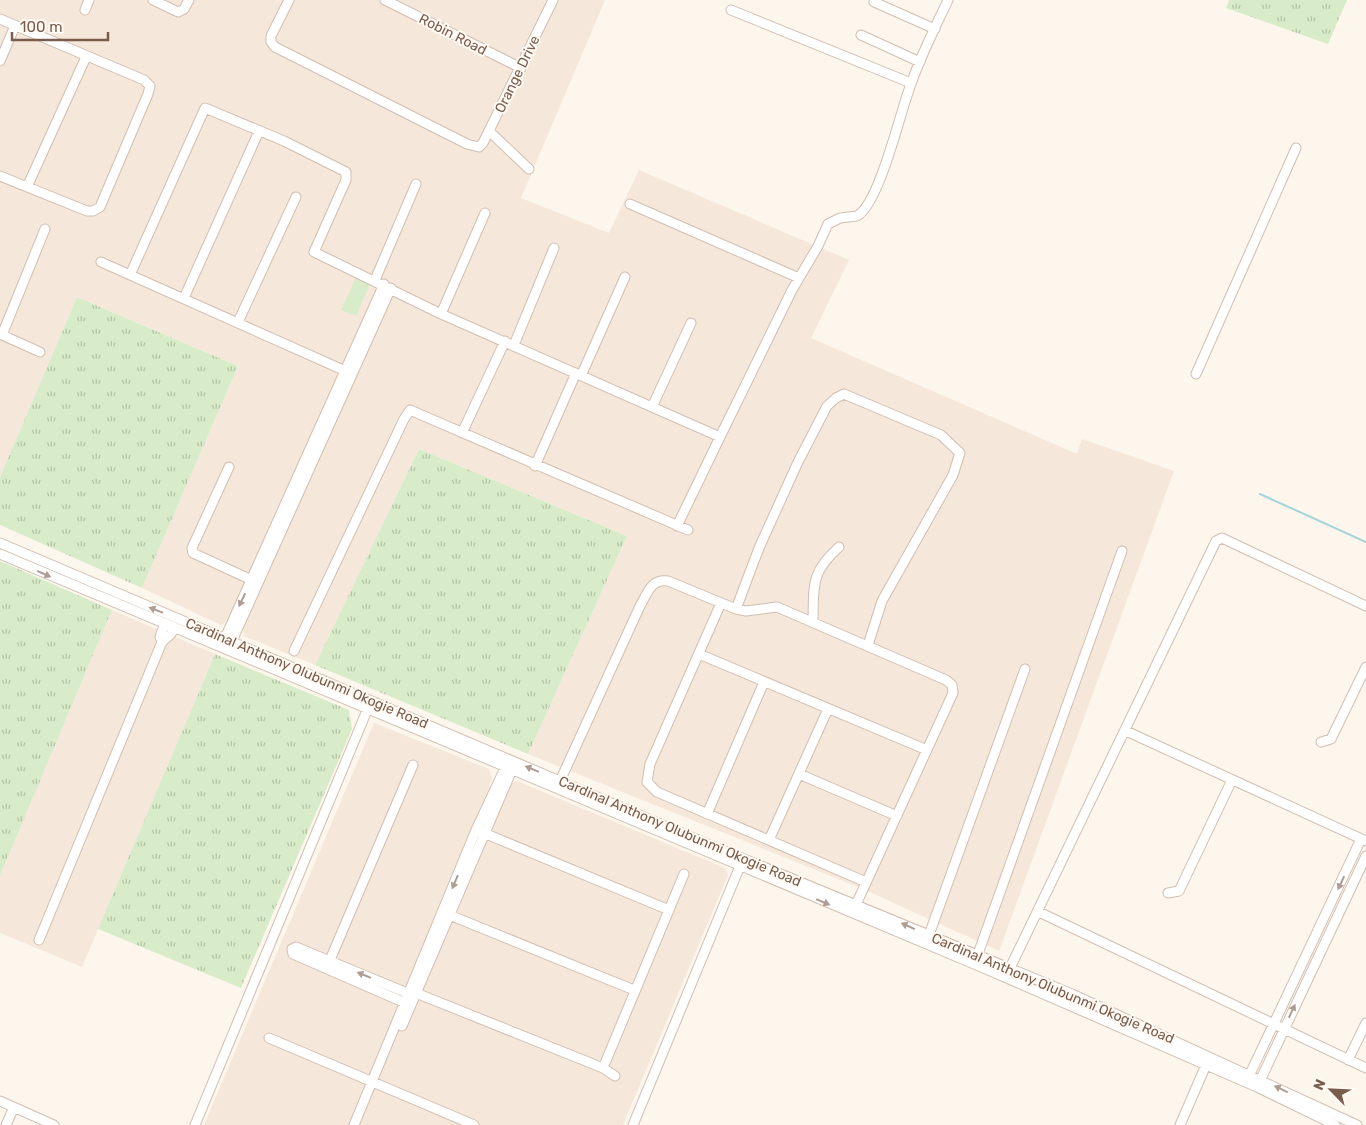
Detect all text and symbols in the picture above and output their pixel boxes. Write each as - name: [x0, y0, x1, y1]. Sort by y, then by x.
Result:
- scale bar: [12, 10, 109, 42]
- street label: Robin Road: [416, 10, 490, 59]
- text: 100 m: [20, 18, 62, 36]
- street label: Orange Drive: [491, 33, 544, 116]
- one-way arrow: [37, 570, 52, 578]
- one-way arrow: [238, 593, 246, 607]
- one-way arrow: [149, 605, 164, 613]
- street label: Cardinal Anthony Olubunmi Okogie Road: [183, 614, 431, 732]
- one-way arrow: [525, 764, 539, 772]
- street label: Cardinal Anthony Olubunmi Okogie Road: [556, 772, 804, 890]
- one-way arrow: [450, 875, 458, 889]
- one-way arrow: [1336, 876, 1344, 890]
- one-way arrow: [816, 898, 830, 906]
- one-way arrow: [901, 921, 915, 929]
- street label: Cardinal Anthony Olubunmi Okogie Road: [929, 929, 1177, 1047]
- one-way arrow: [356, 971, 371, 979]
- one-way arrow: [1288, 1004, 1296, 1018]
- north arrow: [1306, 1065, 1356, 1115]
- text: N: [1310, 1077, 1329, 1093]
- one-way arrow: [1274, 1085, 1288, 1093]

